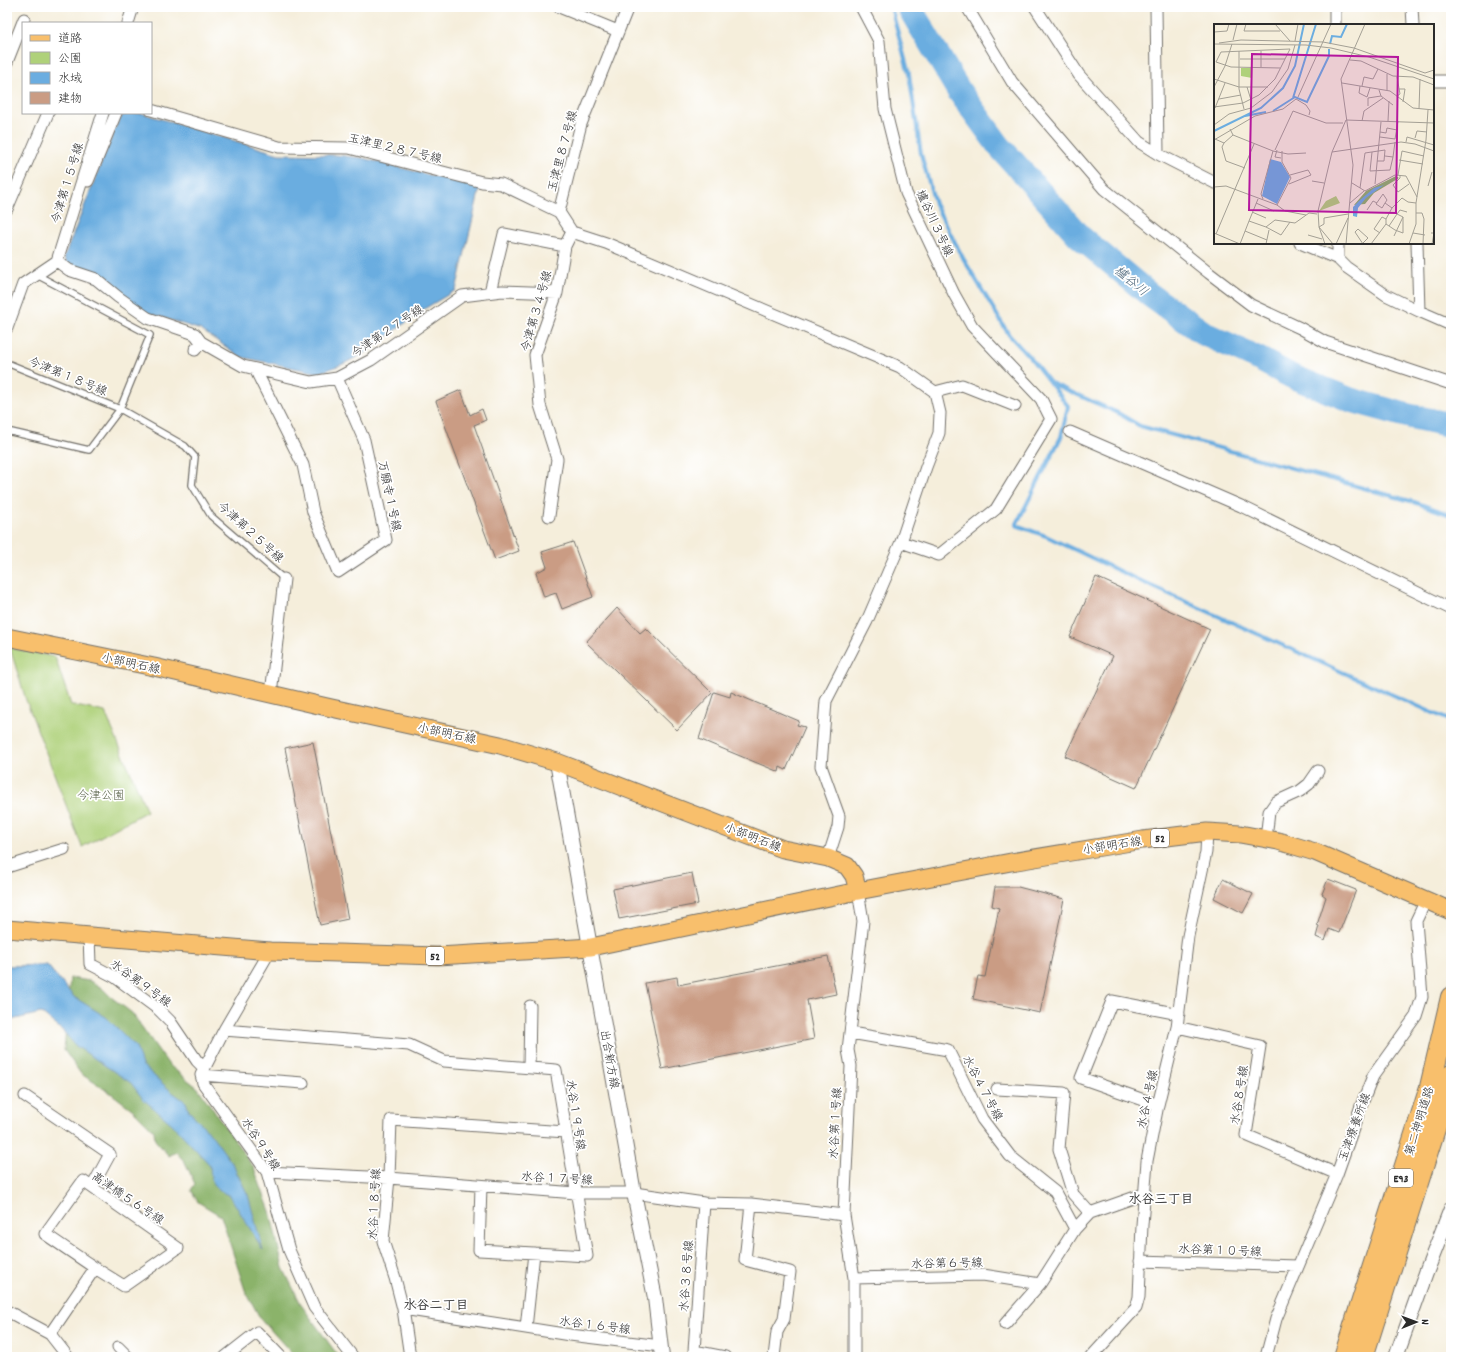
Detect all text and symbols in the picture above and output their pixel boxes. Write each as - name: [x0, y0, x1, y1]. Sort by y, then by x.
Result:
- legend: [22, 22, 152, 114]
- inset map: [1214, 24, 1434, 244]
- text: 道路: [58, 31, 82, 48]
- text: 公園: [58, 51, 82, 68]
- text: 水域: [58, 71, 82, 88]
- text: 建物: [58, 91, 82, 108]
- street label: 玉津里８７号線: [544, 109, 583, 194]
- street label: 玉津里２８７号線: [346, 130, 443, 169]
- street label: 今津第１５号線: [48, 141, 89, 226]
- street label: 櫨谷川３号線: [911, 187, 957, 260]
- water label: 櫨谷川: [1109, 262, 1151, 302]
- street label: 今津第３４号線: [518, 269, 557, 354]
- street label: 今津第２７号線: [348, 302, 427, 363]
- street label: 今津第１８号線: [25, 354, 110, 401]
- street label: 万願寺１号線: [373, 459, 404, 533]
- street label: 今津第２５号線: [213, 499, 287, 568]
- street label: 小部明石線: [100, 650, 162, 679]
- street label: 小部明石線: [416, 720, 478, 749]
- park label: 今津公園: [77, 788, 125, 805]
- street label: 小部明石線: [721, 820, 784, 857]
- road number: 52: [1151, 829, 1169, 847]
- street label: 小部明石線: [1081, 833, 1143, 860]
- road number: 52: [426, 947, 444, 965]
- street label: 水谷第９号線: [106, 956, 174, 1012]
- street label: 出合新方線: [595, 1028, 622, 1090]
- street label: 水谷４７号線: [957, 1053, 1006, 1124]
- street label: 水谷８号線: [1227, 1064, 1254, 1126]
- street label: 水谷４号線: [1134, 1068, 1163, 1130]
- street label: 水谷１９号線: [560, 1078, 589, 1152]
- street label: 第二神明道路: [1402, 1085, 1439, 1158]
- street label: 水谷第１号線: [826, 1087, 847, 1159]
- street label: 玉津療養所線: [1335, 1091, 1376, 1164]
- street label: 水谷９号線: [236, 1115, 283, 1175]
- street label: 水谷１８号線: [365, 1168, 386, 1240]
- street label: 高津橋５６号線: [88, 1169, 167, 1230]
- street label: 水谷１７号線: [521, 1169, 593, 1190]
- road number: E93: [1389, 1169, 1413, 1187]
- district label: 水谷三丁目: [1128, 1191, 1194, 1210]
- street label: 水谷３８号線: [677, 1240, 698, 1313]
- street label: 水谷第１０号線: [1178, 1242, 1262, 1261]
- street label: 水谷第６号線: [911, 1255, 983, 1274]
- district label: 水谷二丁目: [403, 1297, 469, 1316]
- north arrow: [1396, 1302, 1436, 1342]
- street label: 水谷１６号線: [558, 1314, 632, 1339]
- text: N: [1416, 1319, 1432, 1325]

